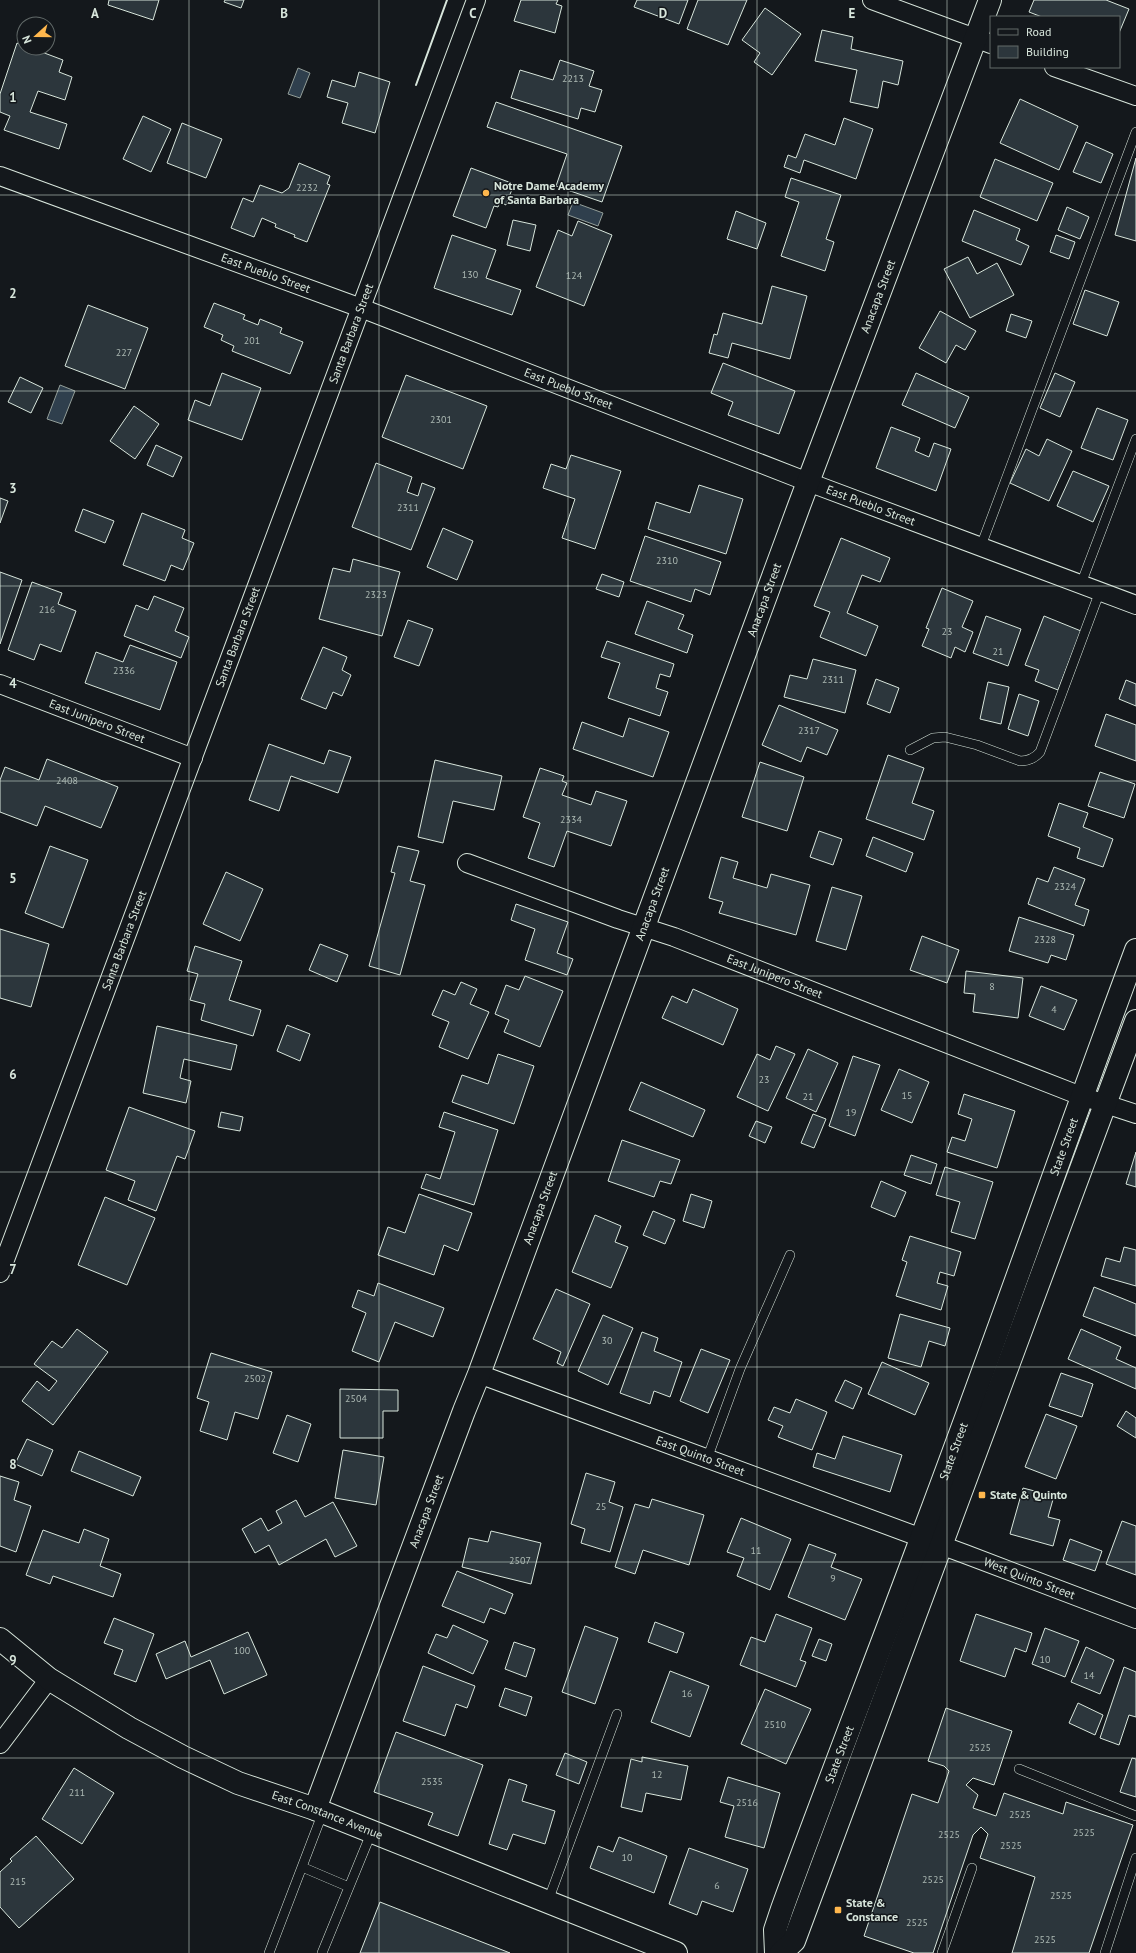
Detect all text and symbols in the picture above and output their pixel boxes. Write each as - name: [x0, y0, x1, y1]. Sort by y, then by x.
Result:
- text: A: [91, 5, 99, 22]
- text: B: [280, 5, 288, 22]
- text: C: [469, 5, 477, 22]
- text: D: [659, 5, 667, 22]
- text: E: [849, 5, 856, 22]
- north arrow: [16, 16, 56, 56]
- legend: [990, 16, 1120, 68]
- text: Road: [1026, 24, 1051, 39]
- text: N: [19, 34, 34, 45]
- text: Building: [1026, 44, 1069, 59]
- house number: 2213: [562, 72, 584, 85]
- text: 1: [9, 89, 17, 106]
- place label: Notre Dame Academy of Santa Barbara: [494, 178, 604, 207]
- house number: 2232: [296, 181, 318, 194]
- marker: Notre Dame Academy of Santa Barbara: [481, 188, 491, 198]
- street label: East Pueblo Street: [219, 250, 313, 296]
- street label: Anacapa Street: [857, 257, 898, 335]
- house number: 130: [462, 268, 479, 281]
- house number: 124: [566, 269, 583, 282]
- street label: Santa Barbara Street: [325, 281, 376, 385]
- text: 2: [9, 285, 17, 302]
- house number: 201: [244, 334, 260, 347]
- house number: 227: [116, 346, 132, 359]
- street label: East Pueblo Street: [522, 364, 615, 412]
- house number: 2301: [430, 413, 452, 426]
- text: 3: [9, 480, 17, 497]
- street label: East Pueblo Street: [824, 482, 917, 529]
- house number: 2311: [397, 501, 419, 514]
- house number: 2310: [656, 554, 678, 567]
- street label: Anacapa Street: [744, 561, 784, 639]
- street label: Santa Barbara Street: [212, 585, 263, 689]
- house number: 2323: [365, 588, 387, 601]
- house number: 216: [39, 603, 55, 616]
- house number: 23: [942, 625, 952, 638]
- house number: 21: [993, 645, 1003, 658]
- house number: 2336: [113, 664, 135, 677]
- house number: 2311: [822, 673, 844, 686]
- text: 4: [9, 675, 17, 692]
- street label: East Junipero Street: [47, 696, 147, 746]
- house number: 2317: [798, 724, 820, 737]
- house number: 2408: [56, 774, 78, 787]
- house number: 2334: [560, 813, 582, 826]
- street label: Anacapa Street: [631, 865, 672, 943]
- text: 5: [9, 870, 17, 887]
- house number: 2324: [1054, 880, 1076, 893]
- street label: Santa Barbara Street: [98, 888, 149, 992]
- house number: 2328: [1034, 933, 1056, 946]
- street label: East Junipero Street: [725, 950, 825, 1001]
- house number: 8: [989, 980, 995, 993]
- house number: 4: [1051, 1003, 1057, 1016]
- text: 6: [9, 1066, 17, 1083]
- house number: 23: [759, 1073, 769, 1086]
- house number: 15: [902, 1089, 912, 1102]
- house number: 21: [803, 1090, 813, 1103]
- house number: 19: [846, 1106, 856, 1119]
- street label: State Street: [1046, 1116, 1081, 1177]
- street label: Anacapa Street: [519, 1169, 560, 1247]
- text: 7: [9, 1261, 17, 1278]
- house number: 30: [602, 1334, 613, 1347]
- house number: 2502: [244, 1372, 266, 1385]
- house number: 2504: [345, 1392, 367, 1405]
- street label: State Street: [936, 1420, 971, 1482]
- street label: East Quinto Street: [654, 1432, 747, 1479]
- text: 8: [9, 1456, 17, 1473]
- street label: Anacapa Street: [405, 1472, 447, 1550]
- place label: State & Quinto: [990, 1487, 1068, 1502]
- marker: State & Quinto: [977, 1490, 987, 1500]
- house number: 25: [596, 1500, 606, 1513]
- house number: 11: [751, 1544, 761, 1557]
- house number: 2507: [509, 1554, 531, 1567]
- street label: West Quinto Street: [982, 1554, 1077, 1602]
- house number: 9: [830, 1572, 836, 1585]
- house number: 100: [234, 1644, 251, 1657]
- text: 9: [9, 1652, 17, 1669]
- house number: 10: [1040, 1653, 1051, 1666]
- house number: 14: [1084, 1669, 1095, 1682]
- house number: 16: [682, 1687, 692, 1700]
- house number: 2510: [764, 1718, 786, 1731]
- street label: State Street: [821, 1723, 857, 1785]
- house number: 2525: [969, 1741, 991, 1754]
- house number: 12: [652, 1768, 662, 1781]
- house number: 2535: [421, 1775, 443, 1788]
- house number: 211: [69, 1786, 85, 1799]
- street label: East Constance Avenue: [270, 1787, 385, 1842]
- house number: 2516: [736, 1796, 758, 1809]
- house number: 2525: [1009, 1808, 1031, 1821]
- house number: 2525: [1073, 1826, 1095, 1839]
- house number: 2525: [938, 1828, 960, 1841]
- house number: 2525: [1000, 1839, 1022, 1852]
- house number: 10: [622, 1851, 633, 1864]
- house number: 2525: [922, 1873, 944, 1886]
- house number: 215: [10, 1875, 26, 1888]
- house number: 6: [714, 1879, 720, 1892]
- house number: 2525: [1050, 1889, 1072, 1902]
- place label: State & Constance: [846, 1895, 898, 1924]
- marker: State & Constance: [833, 1905, 843, 1915]
- house number: 2525: [906, 1916, 928, 1929]
- house number: 2525: [1034, 1933, 1056, 1946]

